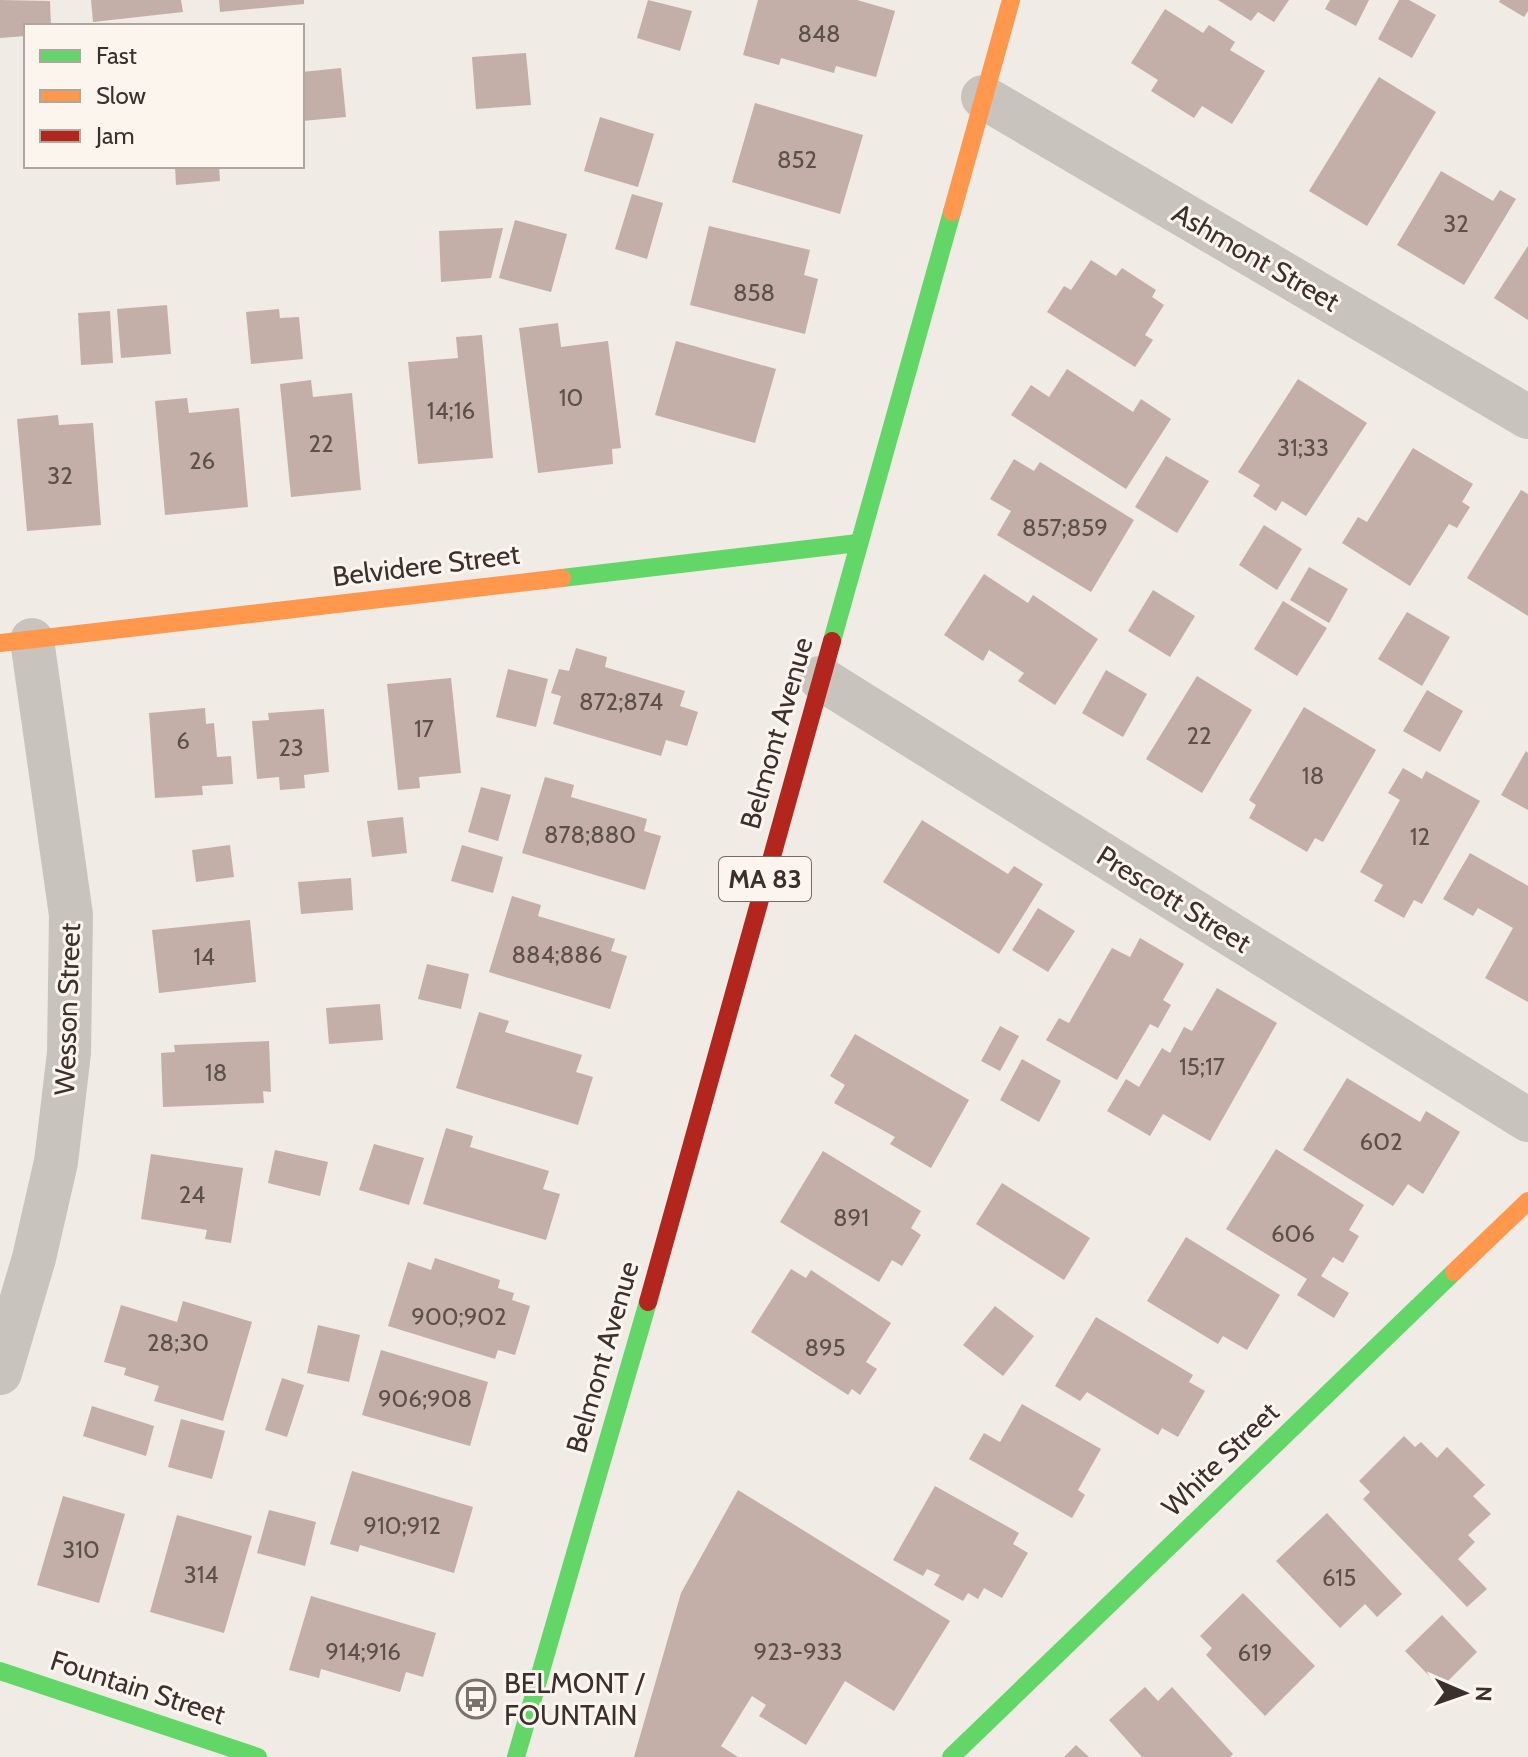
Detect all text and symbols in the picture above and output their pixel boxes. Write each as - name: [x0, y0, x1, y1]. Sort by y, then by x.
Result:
- house number: 848: [798, 19, 840, 48]
- legend: [24, 24, 304, 168]
- text: Fast: [96, 41, 137, 70]
- text: Slow: [96, 81, 146, 110]
- text: Jam: [95, 121, 134, 150]
- house number: 852: [777, 145, 817, 174]
- street label: Ashmont Street: [1166, 196, 1346, 318]
- house number: 32: [1443, 209, 1469, 238]
- house number: 858: [733, 278, 775, 307]
- house number: 10: [559, 383, 583, 412]
- house number: 14;16: [427, 396, 475, 425]
- house number: 22: [308, 429, 334, 458]
- house number: 31;33: [1277, 433, 1329, 462]
- house number: 26: [189, 446, 215, 475]
- house number: 32: [47, 461, 73, 490]
- house number: 857;859: [1022, 513, 1108, 542]
- street label: Belvidere Street: [331, 537, 521, 593]
- street label: Belmont Avenue: [732, 633, 820, 833]
- house number: 872;874: [579, 687, 663, 716]
- house number: 17: [414, 714, 434, 743]
- house number: 22: [1186, 721, 1212, 750]
- house number: 6: [176, 726, 190, 755]
- house number: 23: [278, 733, 304, 762]
- house number: 18: [1302, 761, 1324, 790]
- house number: 878;880: [544, 820, 636, 849]
- house number: 12: [1410, 822, 1430, 851]
- street label: Prescott Street: [1091, 838, 1257, 960]
- road number: MA 83: [719, 857, 811, 901]
- street label: Wesson Street: [47, 922, 87, 1096]
- house number: 884;886: [512, 940, 602, 969]
- house number: 14: [193, 942, 215, 971]
- house number: 15;17: [1179, 1052, 1225, 1081]
- house number: 18: [205, 1058, 227, 1087]
- house number: 602: [1360, 1127, 1402, 1156]
- house number: 24: [179, 1180, 205, 1209]
- house number: 891: [833, 1203, 869, 1232]
- house number: 606: [1271, 1219, 1315, 1248]
- street label: Belmont Avenue: [558, 1257, 646, 1457]
- house number: 900;902: [411, 1302, 507, 1331]
- house number: 28;30: [147, 1328, 209, 1357]
- house number: 895: [804, 1333, 846, 1362]
- house number: 906;908: [378, 1384, 472, 1413]
- street label: White Street: [1154, 1395, 1286, 1523]
- house number: 910;912: [363, 1511, 441, 1540]
- house number: 310: [62, 1535, 100, 1564]
- house number: 314: [184, 1560, 218, 1589]
- house number: 615: [1322, 1563, 1356, 1592]
- house number: 914;916: [325, 1637, 401, 1666]
- house number: 923-933: [754, 1637, 842, 1666]
- house number: 619: [1238, 1638, 1272, 1667]
- street label: Fountain Street: [46, 1643, 230, 1731]
- north arrow: [1424, 1653, 1504, 1733]
- place label: BELMONT / FOUNTAIN: [504, 1666, 645, 1732]
- bus stop icon: BELMONT / FOUNTAIN: [455, 1678, 497, 1720]
- text: N: [1470, 1685, 1497, 1702]

